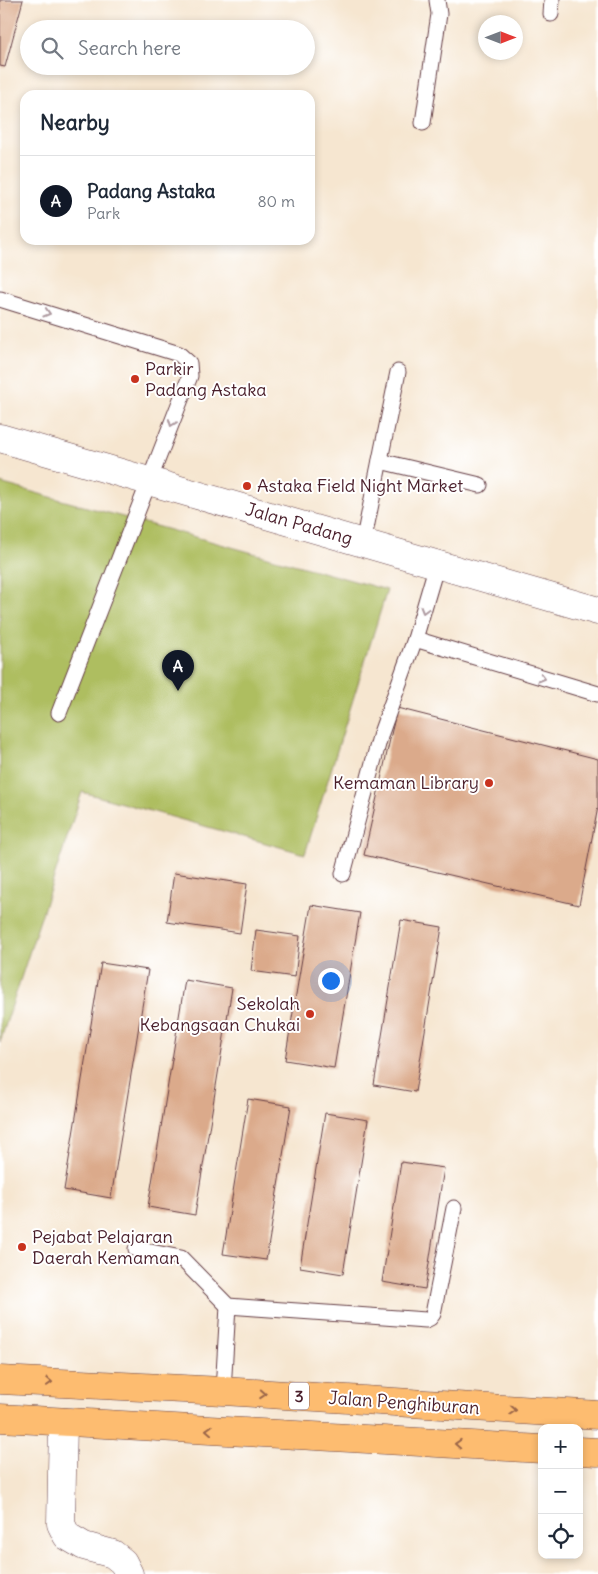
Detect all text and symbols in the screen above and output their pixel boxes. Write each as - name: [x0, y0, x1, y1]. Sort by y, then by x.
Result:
- north arrow: [478, 15, 523, 60]
- search box: [20, 20, 315, 75]
- icon: search: [38, 34, 66, 62]
- text: Search here: [78, 36, 181, 60]
- text: Nearby: [40, 109, 110, 136]
- text: Padang Astaka: [87, 179, 215, 203]
- text: A: [51, 191, 61, 211]
- text: 80 m: [257, 191, 295, 211]
- text: Park: [87, 203, 120, 223]
- one-way arrow: [42, 308, 50, 318]
- place label: Parkir Padang Astaka: [145, 357, 267, 401]
- marker: Parkir Padang Astaka: [129, 373, 141, 385]
- one-way arrow: [168, 418, 178, 426]
- place label: Astaka Field Night Market: [257, 474, 463, 497]
- marker: Astaka Field Night Market: [241, 480, 253, 492]
- street label: Jalan Padang: [243, 497, 355, 550]
- one-way arrow: [419, 606, 429, 614]
- pin: A: [162, 650, 194, 691]
- one-way arrow: [537, 672, 545, 682]
- place label: Kemaman Library: [333, 771, 479, 794]
- marker: Kemaman Library: [483, 777, 495, 789]
- your location: [318, 968, 344, 994]
- place label: Sekolah Kebangsaan Chukai: [140, 992, 300, 1036]
- marker: Sekolah Kebangsaan Chukai: [304, 1008, 316, 1020]
- place label: Pejabat Pelajaran Daerah Kemaman: [32, 1225, 180, 1269]
- marker: Pejabat Pelajaran Daerah Kemaman: [16, 1241, 28, 1253]
- one-way arrow: [45, 1377, 53, 1388]
- road number: 3: [289, 1382, 309, 1410]
- street label: Jalan Penghiburan: [328, 1386, 480, 1419]
- one-way arrow: [260, 1388, 268, 1399]
- one-way arrow: [509, 1405, 517, 1416]
- map controls: [538, 1424, 583, 1559]
- button: +: [538, 1424, 583, 1469]
- one-way arrow: [204, 1425, 212, 1436]
- one-way arrow: [454, 1439, 462, 1450]
- button: −: [538, 1469, 583, 1514]
- button: locate: [538, 1514, 583, 1559]

